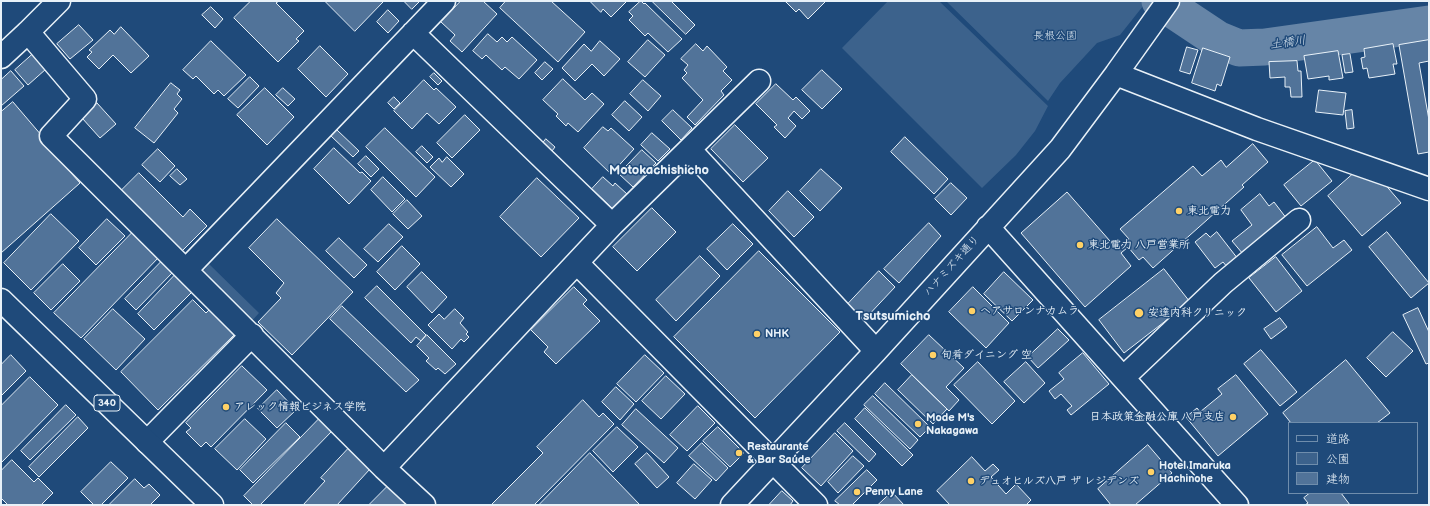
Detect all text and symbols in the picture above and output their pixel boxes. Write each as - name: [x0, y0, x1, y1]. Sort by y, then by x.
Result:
- park label: 長根公園: [1033, 29, 1077, 43]
- water label: 土橋川: [1269, 33, 1307, 53]
- district label: Motokachishicho: [609, 163, 709, 179]
- place label: 東北電力: [1187, 204, 1231, 218]
- marker: 東北電力: [1174, 206, 1184, 216]
- street label: ハナミズキ通り: [921, 233, 983, 299]
- place label: 東北電力 八戸営業所: [1088, 238, 1190, 252]
- marker: 東北電力 八戸営業所: [1075, 240, 1085, 250]
- place label: ヘアサロンナカムラ: [980, 304, 1079, 318]
- marker: ヘアサロンナカムラ: [967, 306, 977, 316]
- place label: 安達内科クリニック: [1148, 306, 1247, 320]
- marker: 安達内科クリニック: [1133, 307, 1145, 319]
- district label: Tsutsumicho: [855, 309, 931, 325]
- place label: NHK: [765, 327, 789, 341]
- marker: NHK: [752, 329, 762, 339]
- place label: 旬肴ダイニング 空: [941, 348, 1032, 362]
- marker: 旬肴ダイニング 空: [928, 350, 938, 360]
- road number: 340: [94, 395, 120, 411]
- place label: アレック情報ビジネス学院: [234, 400, 366, 414]
- marker: アレック情報ビジネス学院: [221, 402, 231, 412]
- place label: 日本政策金融公庫 八戸支店: [1090, 410, 1225, 424]
- place label: Mode M's Nakagawa: [926, 411, 978, 437]
- marker: 日本政策金融公庫 八戸支店: [1228, 412, 1238, 422]
- marker: Mode M's Nakagawa: [913, 419, 923, 429]
- legend: [1288, 422, 1418, 494]
- text: 道路: [1326, 432, 1350, 447]
- place label: Restaurante & Bar Saúde: [747, 440, 811, 466]
- marker: Restaurante & Bar Saúde: [734, 448, 744, 458]
- text: 公園: [1326, 452, 1350, 467]
- place label: Hotel Imaruka Hachinohe: [1159, 459, 1231, 485]
- marker: Hotel Imaruka Hachinohe: [1146, 467, 1156, 477]
- text: 建物: [1326, 472, 1350, 487]
- place label: デュオヒルズ八戸 ザ レジデンズ: [979, 474, 1139, 488]
- marker: デュオヒルズ八戸 ザ レジデンズ: [966, 476, 976, 486]
- place label: Penny Lane: [865, 485, 923, 499]
- marker: Penny Lane: [852, 487, 862, 497]

